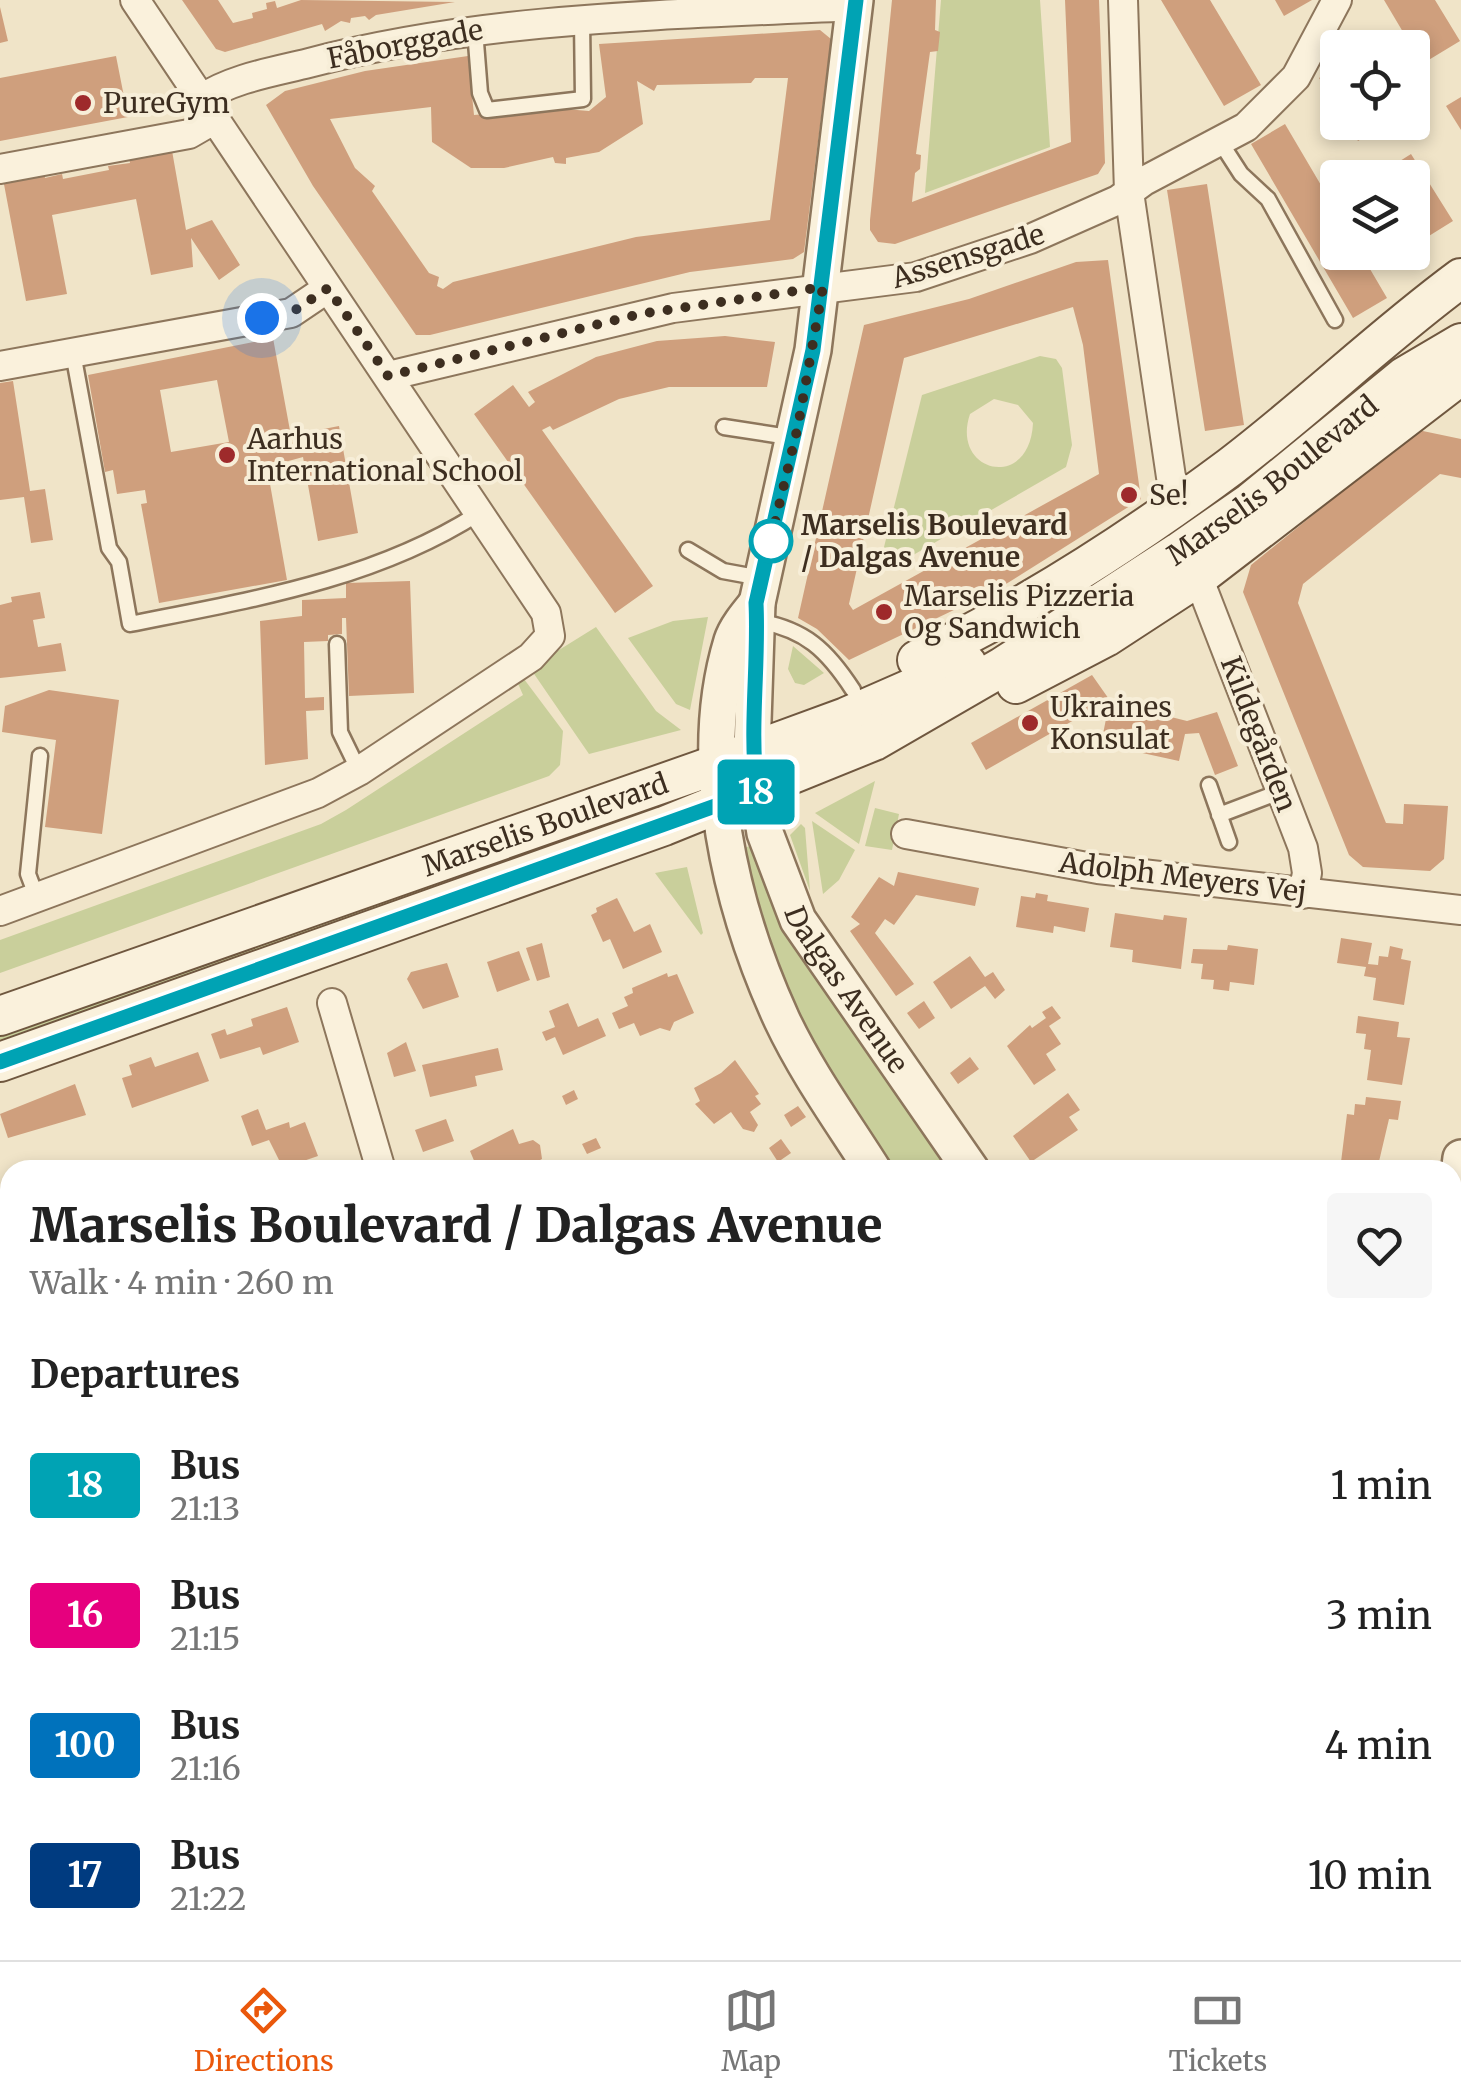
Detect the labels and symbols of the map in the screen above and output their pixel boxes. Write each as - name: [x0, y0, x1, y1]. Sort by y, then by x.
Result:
- street label: Fåborggade: [324, 11, 486, 77]
- place label: PureGym: [103, 85, 230, 121]
- marker: PureGym: [72, 92, 94, 114]
- street label: Assensgade: [886, 216, 1049, 297]
- your location: [237, 293, 287, 343]
- street label: Marselis Boulevard: [1160, 387, 1386, 573]
- place label: Aarhus International School: [246, 421, 523, 489]
- marker: Aarhus International School: [216, 444, 238, 466]
- place label: Se!: [1149, 477, 1189, 513]
- marker: Se!: [1118, 484, 1140, 506]
- place label: Marselis Boulevard / Dalgas Avenue: [801, 507, 1068, 575]
- marker: Marselis Boulevard / Dalgas Avenue: [750, 520, 792, 562]
- place label: Marselis Pizzeria Og Sandwich: [904, 578, 1134, 646]
- marker: Marselis Pizzeria Og Sandwich: [873, 601, 895, 623]
- street label: Kildegården: [1213, 651, 1305, 817]
- place label: Ukraines Konsulat: [1050, 689, 1172, 757]
- marker: Ukraines Konsulat: [1019, 712, 1041, 734]
- line badge: 18: [711, 760, 801, 824]
- street label: Marselis Boulevard: [418, 765, 673, 884]
- street label: Adolph Meyers Vej: [1056, 844, 1309, 910]
- street label: Dalgas Avenue: [776, 901, 916, 1080]

